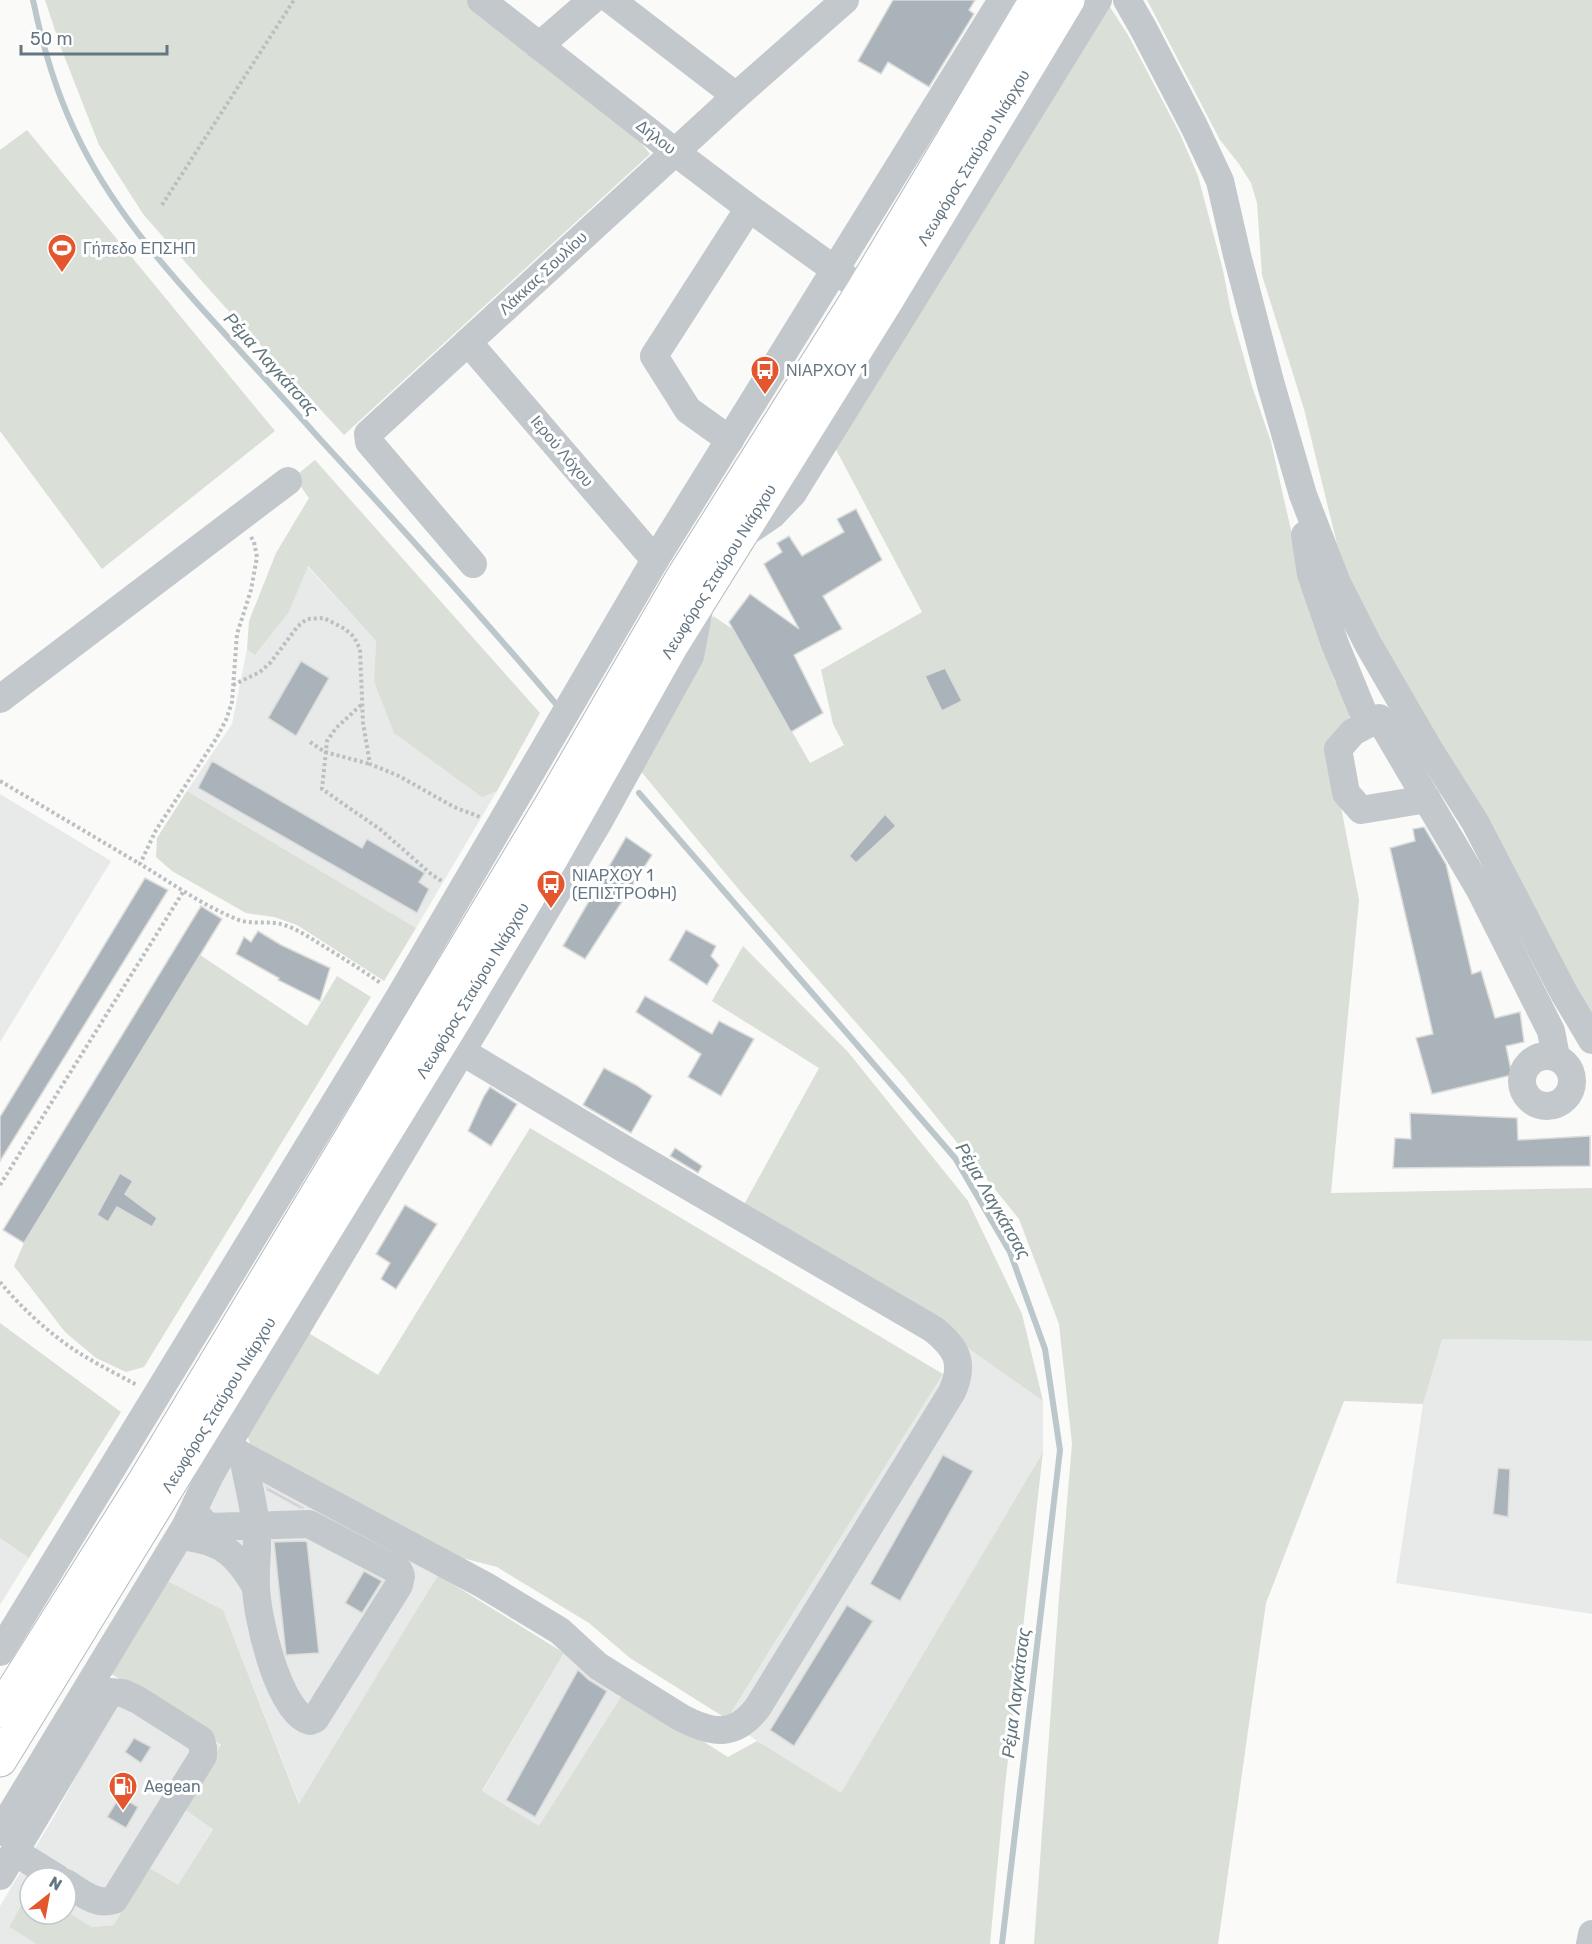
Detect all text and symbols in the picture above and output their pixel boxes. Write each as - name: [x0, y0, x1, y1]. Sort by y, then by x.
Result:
- scale bar: [21, 18, 166, 56]
- text: 50 m: [30, 28, 73, 50]
- street label: Λεωφόρος Σταύρου Νιάρχου: [913, 66, 1033, 249]
- street label: Δήλου: [632, 116, 680, 158]
- street label: Λάκκας Σουλίου: [495, 227, 591, 319]
- sports icon: Γήπεδο ΕΠΣΗΠ: [46, 232, 78, 274]
- place label: Γήπεδο ΕΠΣΗΠ: [83, 239, 196, 258]
- water label: Ρέμα Λαγκάτσας: [219, 308, 323, 420]
- bus stop icon: ΝΙΑΡΧΟΥ 1: [749, 354, 781, 396]
- place label: ΝΙΑΡΧΟΥ 1: [786, 361, 867, 380]
- street label: Ιερού Λόχου: [527, 412, 597, 490]
- street label: Λεωφόρος Σταύρου Νιάρχου: [657, 480, 780, 662]
- place label: ΝΙΑΡΧΟΥ 1 (ΕΠΙΣΤΡΟΦΗ): [572, 866, 677, 903]
- bus stop icon: ΝΙΑΡΧΟΥ 1 (ΕΠΙΣΤΡΟΦΗ): [535, 868, 567, 910]
- street label: Λεωφόρος Σταύρου Νιάρχου: [411, 899, 532, 1082]
- water label: Ρέμα Λαγκάτσας: [951, 1139, 1035, 1264]
- street label: Λεωφόρος Σταύρου Νιάρχου: [157, 1313, 279, 1496]
- water label: Ρέμα Λαγκάτσας: [997, 1626, 1035, 1759]
- fuel station icon: Aegean: [107, 1770, 139, 1812]
- place label: Aegean: [144, 1777, 201, 1796]
- north arrow: [18, 1866, 78, 1926]
- text: N: [46, 1872, 65, 1895]

